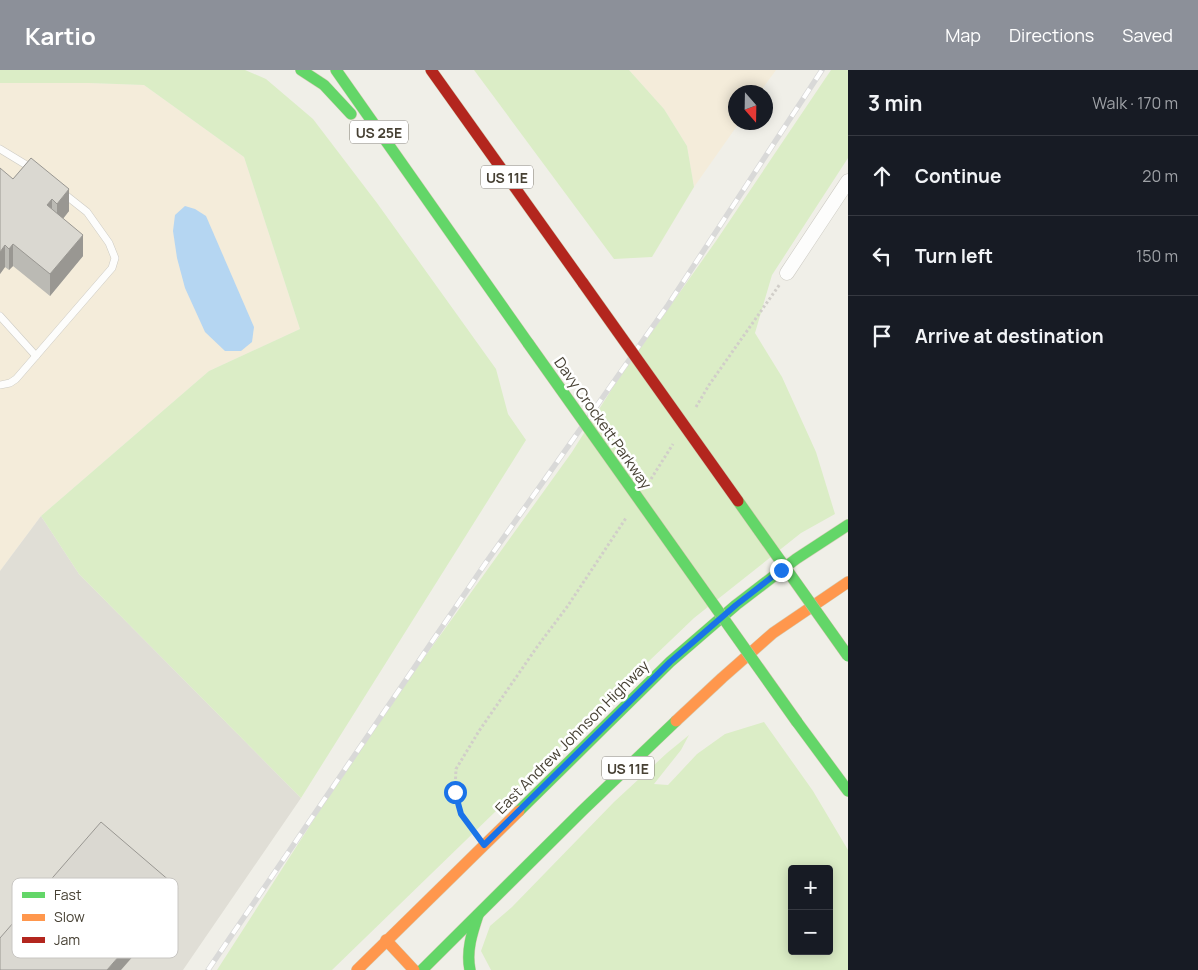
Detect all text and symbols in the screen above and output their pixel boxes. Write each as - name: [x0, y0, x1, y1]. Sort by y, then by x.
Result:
- text: Kartio: [25, 19, 96, 52]
- text: Map: [945, 23, 981, 47]
- text: Directions: [1009, 23, 1094, 47]
- text: Saved: [1122, 23, 1173, 47]
- north arrow: [728, 85, 773, 130]
- text: 3 min: [868, 89, 922, 117]
- text: Walk · 170 m: [1092, 92, 1178, 114]
- road number: US 25E: [350, 121, 408, 144]
- icon: ahead: [868, 162, 896, 190]
- text: Continue: [915, 163, 1001, 189]
- road number: US 11E: [481, 165, 533, 188]
- text: 20 m: [1142, 165, 1178, 187]
- icon: left: [868, 242, 896, 270]
- text: Turn left: [915, 243, 993, 269]
- text: 150 m: [1136, 245, 1178, 267]
- icon: arrive: [868, 322, 896, 350]
- text: Arrive at destination: [915, 323, 1104, 349]
- street label: Davy Crockett Parkway: [549, 353, 657, 493]
- route end: [770, 559, 793, 582]
- street label: East Andrew Johnson Highway: [490, 655, 654, 819]
- road number: US 11E: [602, 756, 654, 780]
- route start: [444, 781, 467, 804]
- map controls: [788, 865, 833, 955]
- button: +: [788, 865, 833, 910]
- legend: [12, 878, 178, 958]
- text: Fast: [54, 885, 82, 904]
- text: Slow: [54, 907, 85, 926]
- button: −: [788, 910, 833, 955]
- text: Jam: [54, 930, 80, 949]

